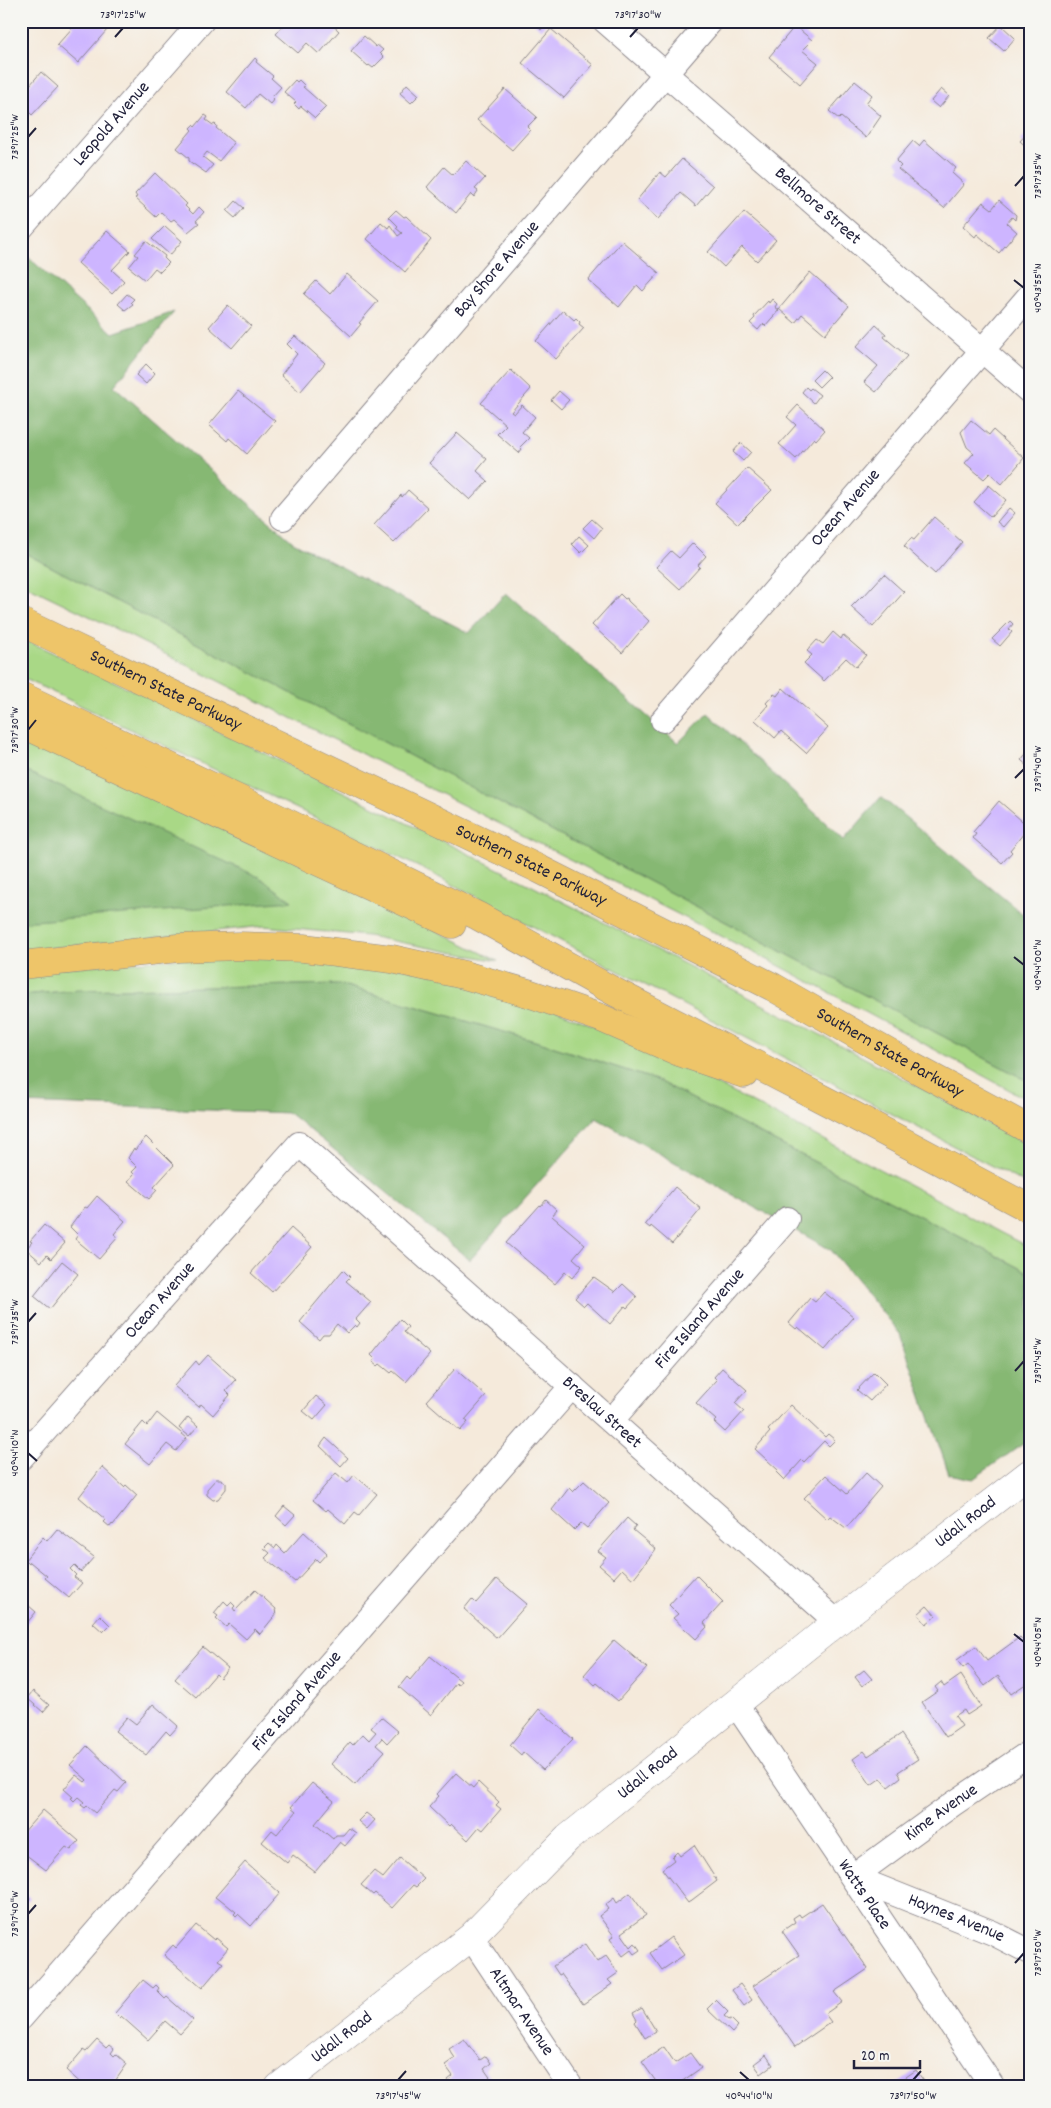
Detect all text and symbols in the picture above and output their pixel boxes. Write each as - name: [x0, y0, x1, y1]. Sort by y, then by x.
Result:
- text: 73°17'25"W: [100, 7, 146, 24]
- text: 73°17'30"W: [615, 7, 661, 24]
- street label: Leopold Avenue: [68, 76, 156, 172]
- text: 73°17'25"W: [7, 114, 24, 160]
- text: 73°17'35"W: [1030, 153, 1047, 199]
- street label: Bellmore Street: [769, 162, 867, 252]
- street label: Bay Shore Avenue: [448, 216, 546, 323]
- text: 40°43'55"N: [1030, 263, 1047, 313]
- street label: Ocean Avenue: [805, 464, 887, 552]
- street label: Southern State Parkway: [85, 644, 246, 738]
- text: 73°17'30"W: [7, 707, 24, 753]
- text: 73°17'40"W: [1030, 746, 1047, 792]
- street label: Southern State Parkway: [451, 818, 611, 914]
- text: 40°44'00"N: [1030, 939, 1047, 990]
- street label: Southern State Parkway: [811, 1002, 968, 1105]
- street label: Ocean Avenue: [119, 1257, 201, 1345]
- street label: Fire Island Avenue: [649, 1263, 751, 1375]
- text: 73°17'35"W: [7, 1299, 24, 1345]
- text: 73°17'45"W: [1030, 1338, 1047, 1384]
- street label: Breslau Street: [556, 1370, 647, 1455]
- text: 40°44'10"N: [7, 1429, 24, 1477]
- street label: Udall Road: [930, 1491, 1002, 1554]
- text: 40°44'05"N: [1030, 1617, 1047, 1667]
- street label: Fire Island Avenue: [246, 1646, 348, 1757]
- street label: Udall Road: [612, 1741, 684, 1806]
- street label: Kime Avenue: [899, 1778, 983, 1848]
- street label: Watts Place: [831, 1855, 897, 1935]
- street label: Haynes Avenue: [904, 1888, 1009, 1949]
- text: 73°17'40"W: [7, 1891, 24, 1937]
- text: 73°17'50"W: [1030, 1930, 1047, 1976]
- street label: Altmar Avenue: [482, 1963, 560, 2061]
- street label: Udall Road: [306, 2006, 378, 2070]
- scale bar: [854, 2038, 920, 2070]
- text: 20 m: [861, 2046, 889, 2068]
- text: 73°17'45"W: [375, 2088, 421, 2105]
- text: 40°44'10"N: [725, 2088, 773, 2105]
- text: 73°17'50"W: [890, 2088, 936, 2105]

